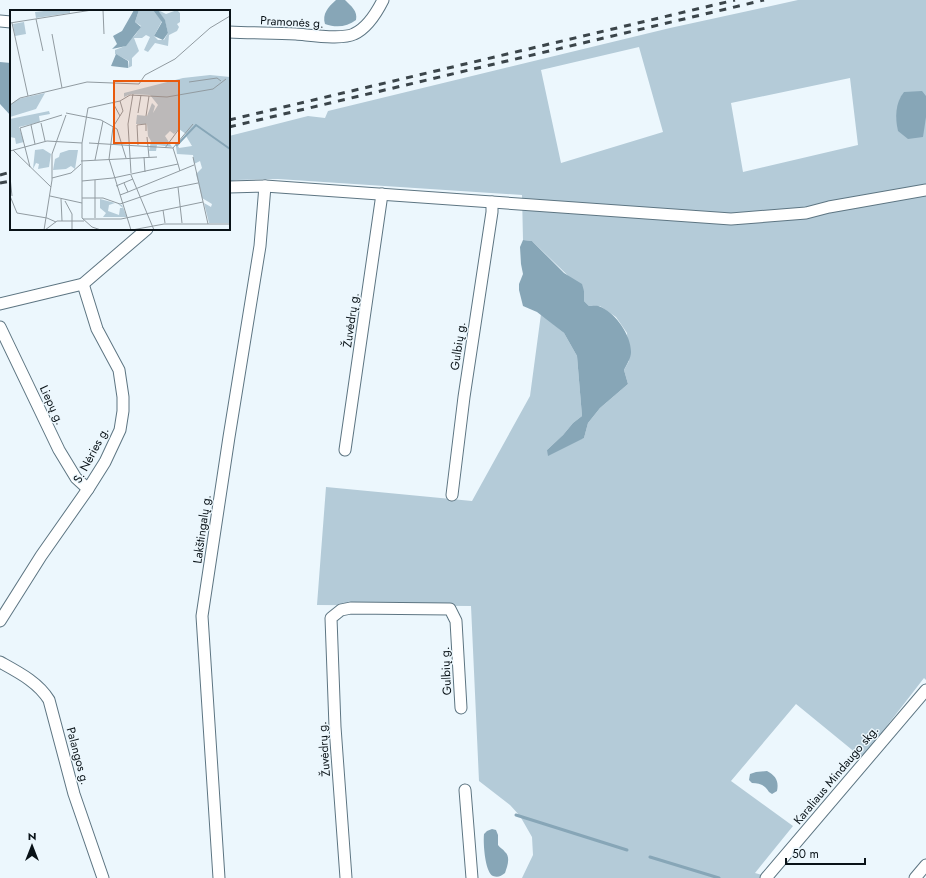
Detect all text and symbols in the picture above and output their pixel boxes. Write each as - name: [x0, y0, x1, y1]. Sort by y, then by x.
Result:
- inset map: [10, 10, 230, 230]
- street label: Pramonės g.: [260, 11, 324, 33]
- street label: Žuvėdrų g.: [338, 291, 364, 349]
- street label: Gulbių g.: [446, 321, 470, 371]
- street label: Liepų g.: [35, 382, 69, 428]
- street label: S. Nėries g.: [69, 424, 113, 486]
- street label: Lakštingalų g.: [188, 493, 216, 565]
- street label: Gulbių g.: [436, 646, 456, 696]
- street label: Žuvėdrų g.: [313, 721, 335, 777]
- street label: Karaliaus Mindaugo skg.: [789, 722, 883, 828]
- street label: Palangos g.: [62, 725, 94, 787]
- north arrow: [12, 826, 52, 866]
- text: N: [28, 828, 36, 844]
- scale bar: [786, 840, 865, 866]
- text: 50 m: [792, 845, 819, 863]

